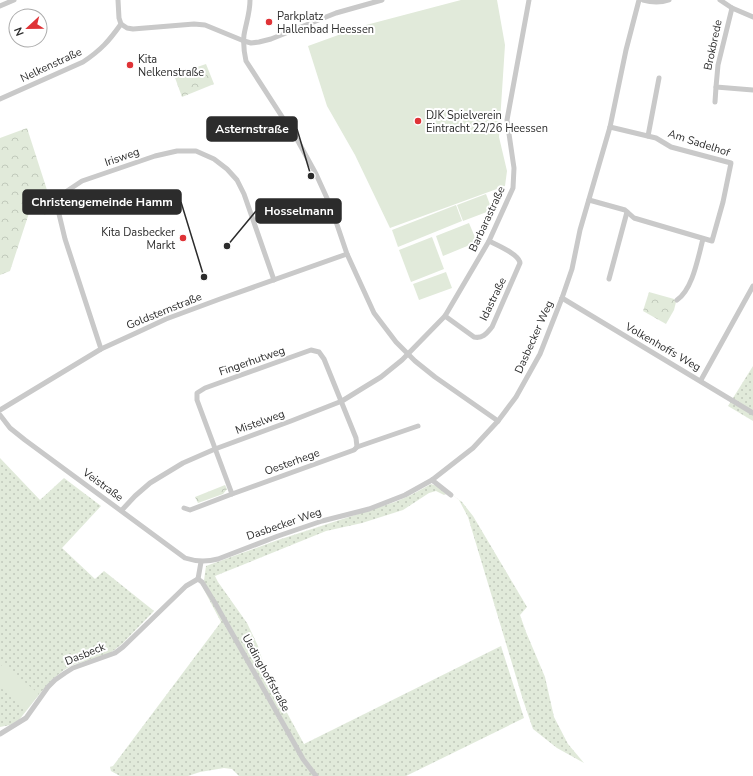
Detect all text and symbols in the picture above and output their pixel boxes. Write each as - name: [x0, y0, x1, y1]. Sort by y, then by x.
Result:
- north arrow: [8, 8, 48, 48]
- place label: Parkplatz Hallenbad Heessen: [277, 9, 374, 37]
- marker: Parkplatz Hallenbad Heessen: [264, 17, 274, 27]
- street label: Brokbrede: [700, 18, 726, 72]
- text: N: [11, 25, 28, 38]
- street label: Nelkenstraße: [18, 44, 84, 86]
- place label: Kita Nelkenstraße: [138, 52, 204, 80]
- marker: Kita Nelkenstraße: [125, 60, 135, 70]
- place label: DJK Spielverein Eintracht 22/26 Heessen: [426, 108, 548, 136]
- marker: DJK Spielverein Eintracht 22/26 Heessen: [413, 116, 423, 126]
- callout: Asternstraße: [207, 117, 297, 141]
- text: Asternstraße: [215, 121, 289, 137]
- street label: Am Sadelhof: [666, 126, 732, 160]
- street label: Irisweg: [103, 144, 141, 170]
- street label: Barbarastraße: [465, 184, 509, 254]
- callout: Christengemeinde Hamm: [23, 190, 181, 214]
- text: Christengemeinde Hamm: [31, 194, 173, 210]
- callout: Hosselmann: [256, 199, 341, 223]
- text: Hosselmann: [264, 203, 334, 219]
- place label: Kita Dasbecker Markt: [101, 225, 175, 253]
- marker: Kita Dasbecker Markt: [178, 233, 188, 243]
- street label: Idastraße: [476, 275, 510, 323]
- street label: Goldsternstraße: [124, 289, 204, 333]
- street label: Dasbecker Weg: [511, 298, 557, 376]
- street label: Volkenhoffs Weg: [622, 319, 704, 375]
- street label: Fingerhutweg: [217, 343, 287, 379]
- street label: Mistelweg: [233, 406, 287, 438]
- street label: Oesterhege: [262, 445, 322, 479]
- street label: Veistraße: [79, 465, 126, 505]
- street label: Dasbecker Weg: [244, 504, 324, 544]
- street label: Uedinghoffstraße: [239, 632, 294, 715]
- street label: Dasbeck: [63, 639, 108, 669]

